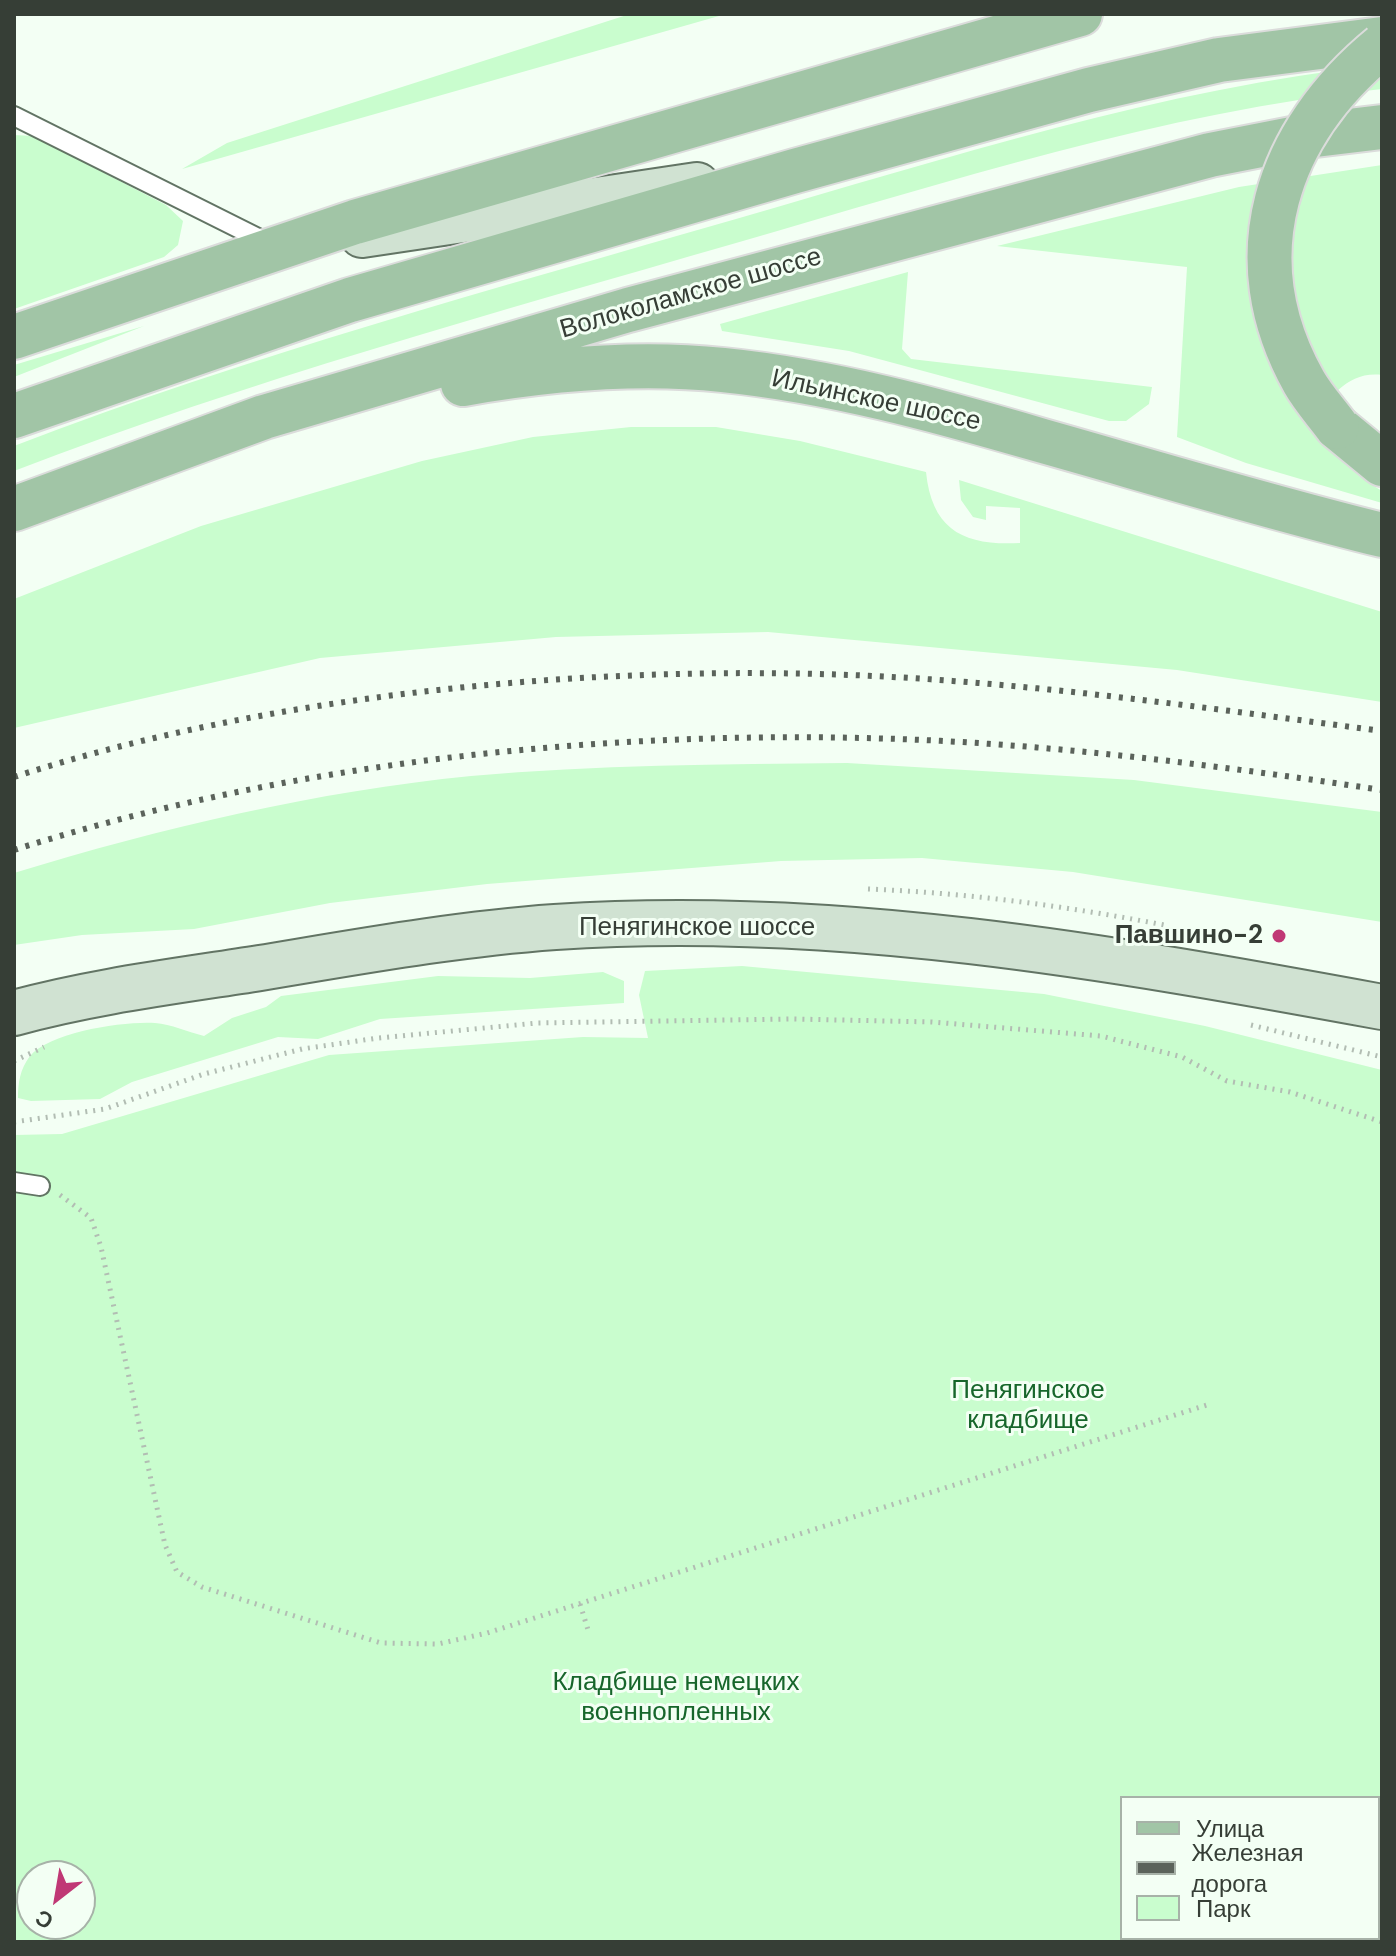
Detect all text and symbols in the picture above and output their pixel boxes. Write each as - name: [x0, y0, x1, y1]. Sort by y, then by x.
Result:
- street label: Волоколамское шоссе: [557, 242, 825, 346]
- street label: Ильинское шоссе: [769, 364, 983, 438]
- street label: Пенягинское шоссе: [579, 912, 815, 944]
- place label: Павшино-2: [1115, 920, 1263, 952]
- marker: Павшино-2: [1270, 927, 1288, 945]
- park label: Пенягинское кладбище: [951, 1375, 1105, 1436]
- park label: Кладбище немецких военнопленных: [553, 1667, 799, 1728]
- legend: [1120, 1796, 1380, 1940]
- text: Улица: [1196, 1813, 1264, 1844]
- text: Железная дорога: [1192, 1837, 1303, 1899]
- north arrow: [16, 1860, 96, 1940]
- text: Парк: [1196, 1893, 1250, 1924]
- text: С: [30, 1903, 59, 1936]

